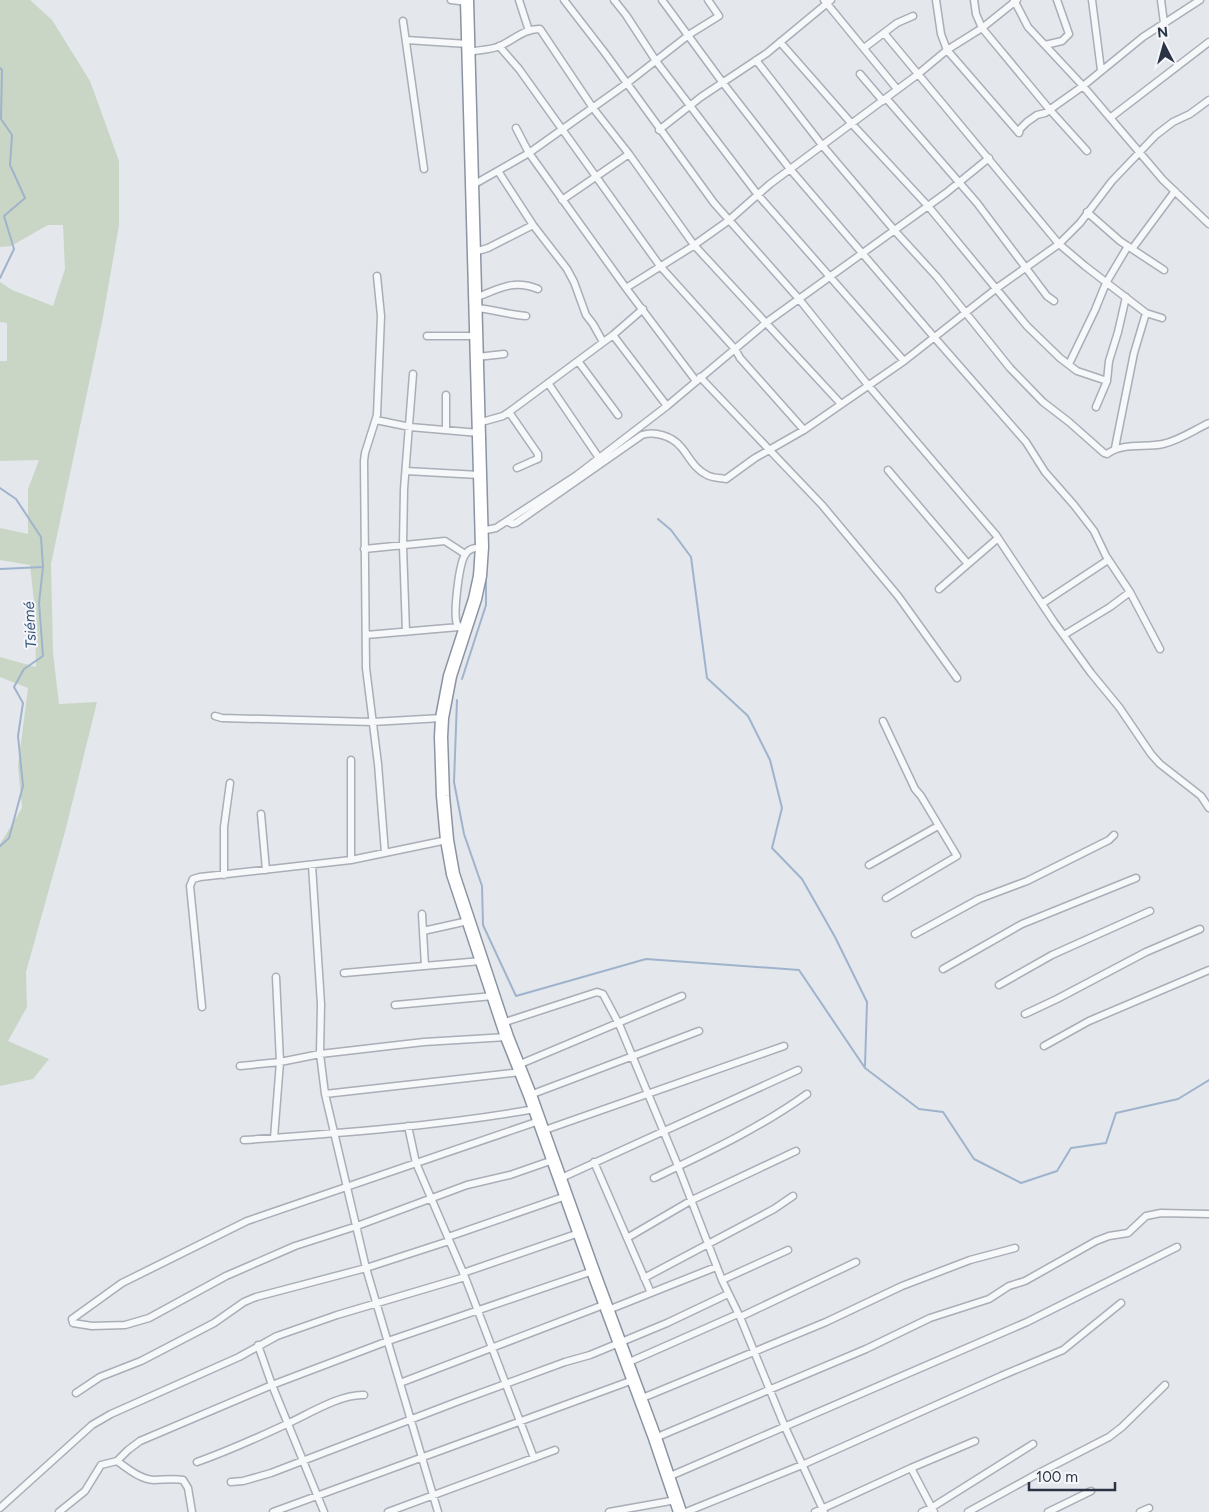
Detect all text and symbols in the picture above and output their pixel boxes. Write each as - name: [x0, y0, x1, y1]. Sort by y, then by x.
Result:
- north arrow: [1139, 20, 1189, 70]
- text: N: [1156, 24, 1169, 42]
- water label: Tsiémé: [20, 601, 40, 649]
- scale bar: [1029, 1460, 1115, 1492]
- text: 100 m: [1036, 1468, 1078, 1486]

